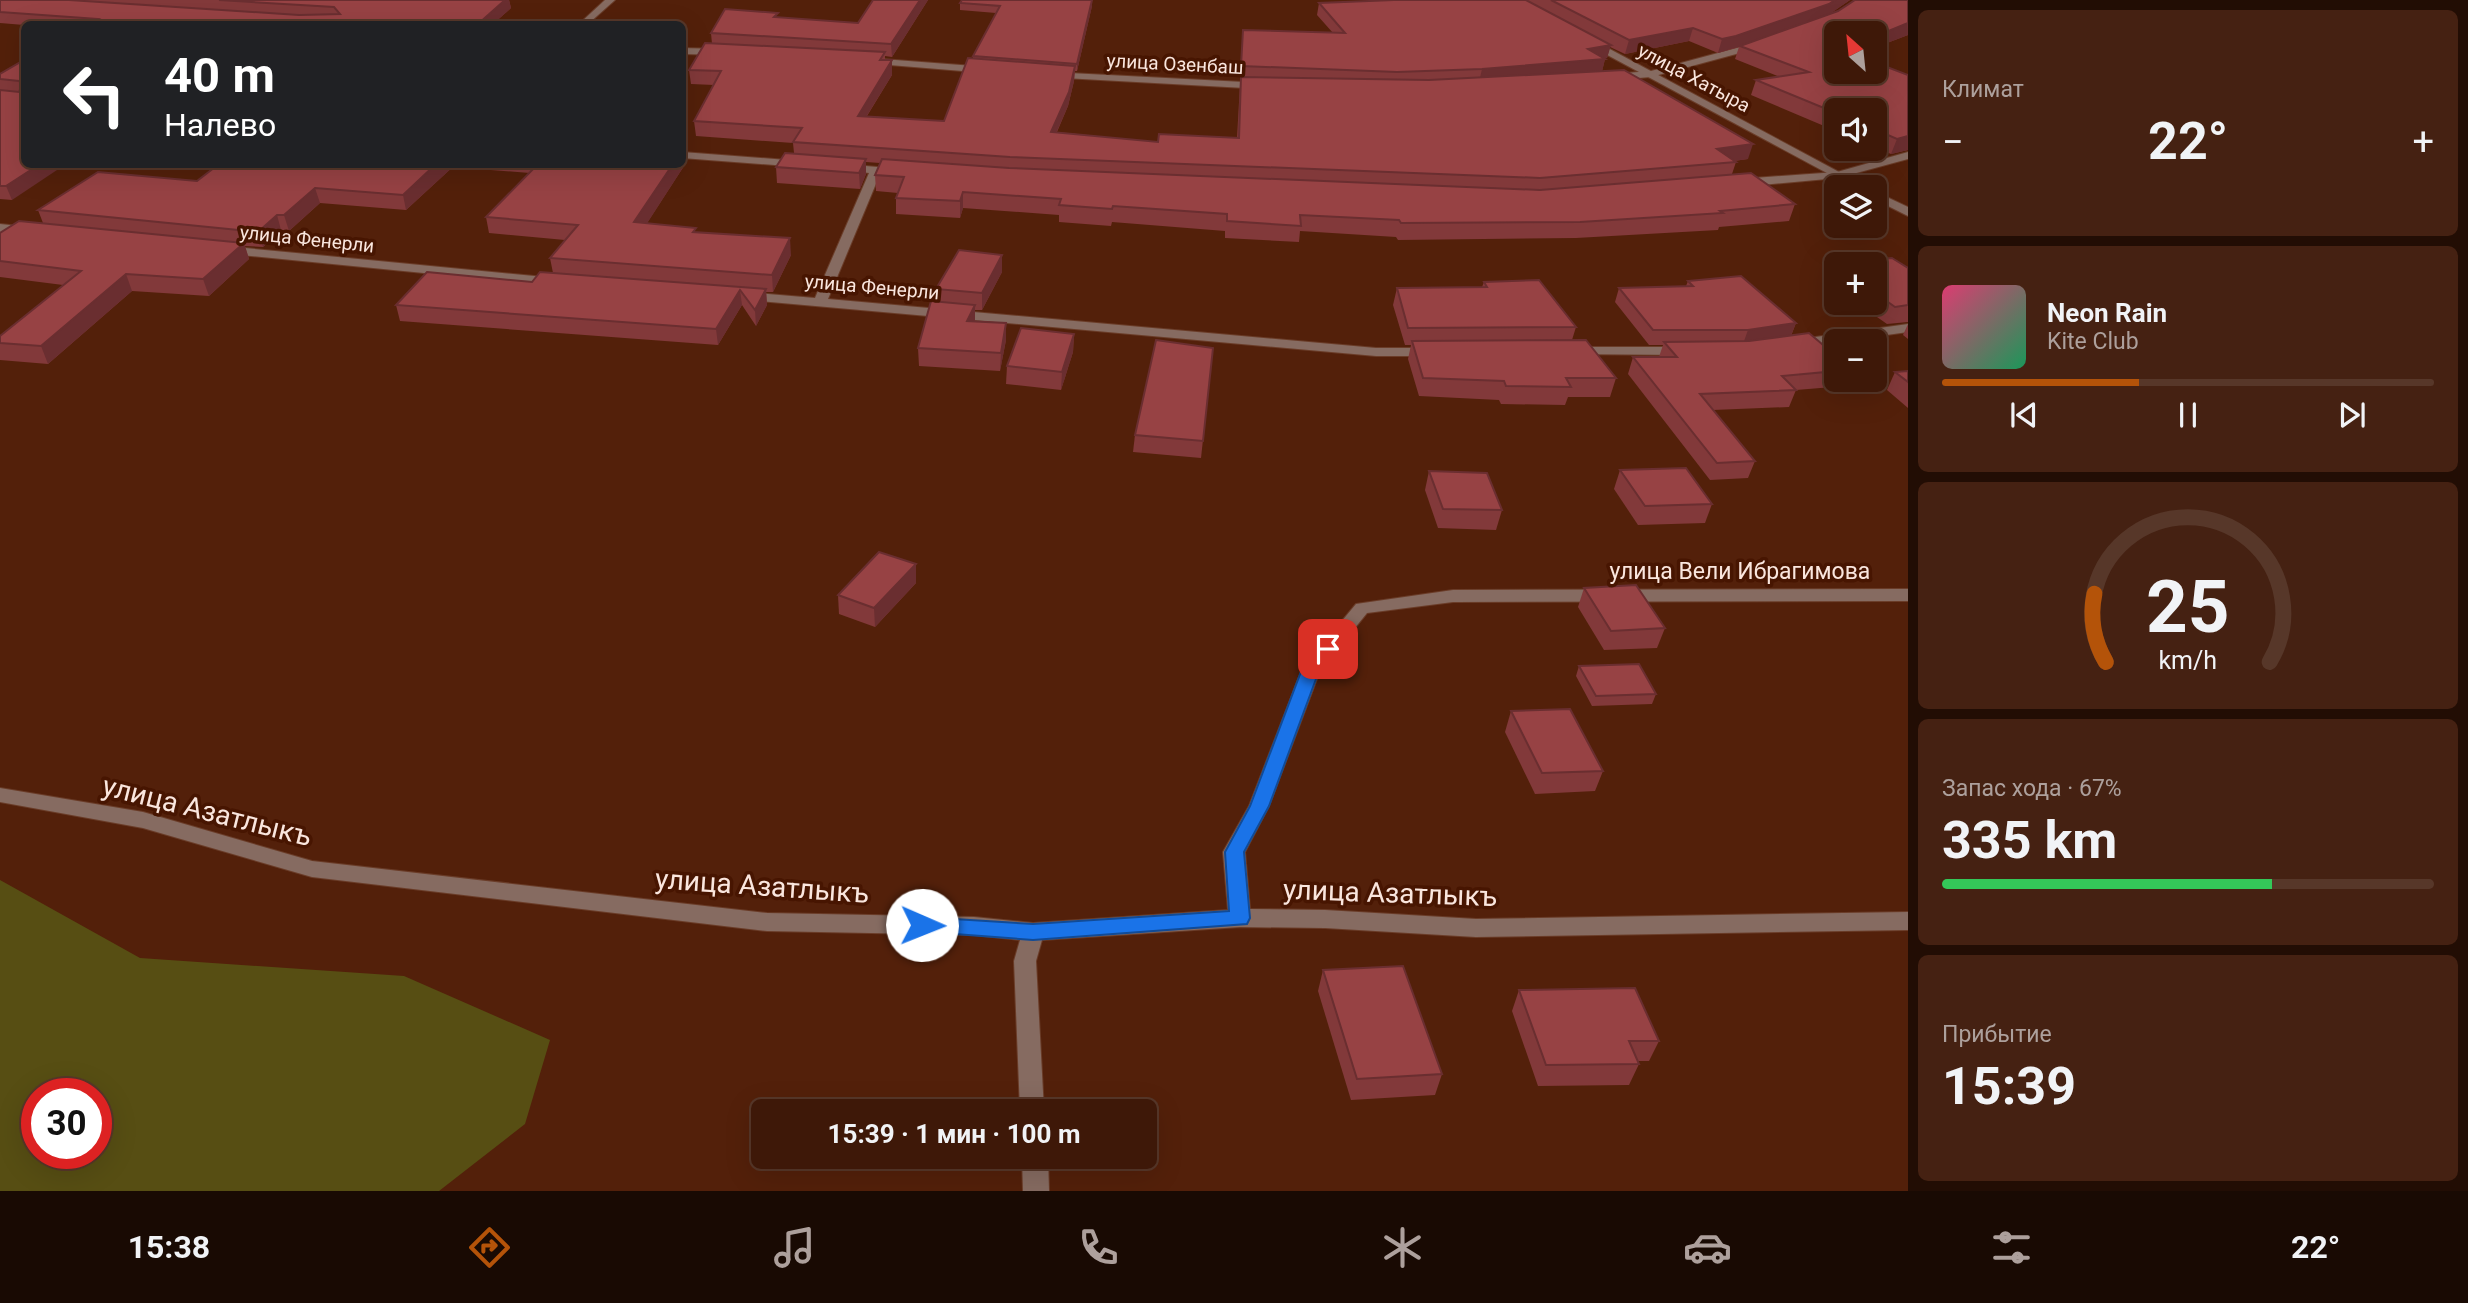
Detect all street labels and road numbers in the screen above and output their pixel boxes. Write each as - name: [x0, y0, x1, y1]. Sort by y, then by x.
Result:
- street label: улица Хатыра: [1634, 39, 1754, 117]
- street label: улица Озенбаш: [1106, 49, 1244, 79]
- street label: улица Фенерли: [239, 220, 375, 258]
- street label: улица Фенерли: [804, 270, 940, 304]
- street label: улица Вели Ибрагимова: [1610, 558, 1870, 585]
- street label: улица Азатлыкъ: [99, 769, 315, 853]
- street label: улица Азатлыкъ: [654, 862, 870, 910]
- street label: улица Азатлыкъ: [1282, 873, 1498, 913]

